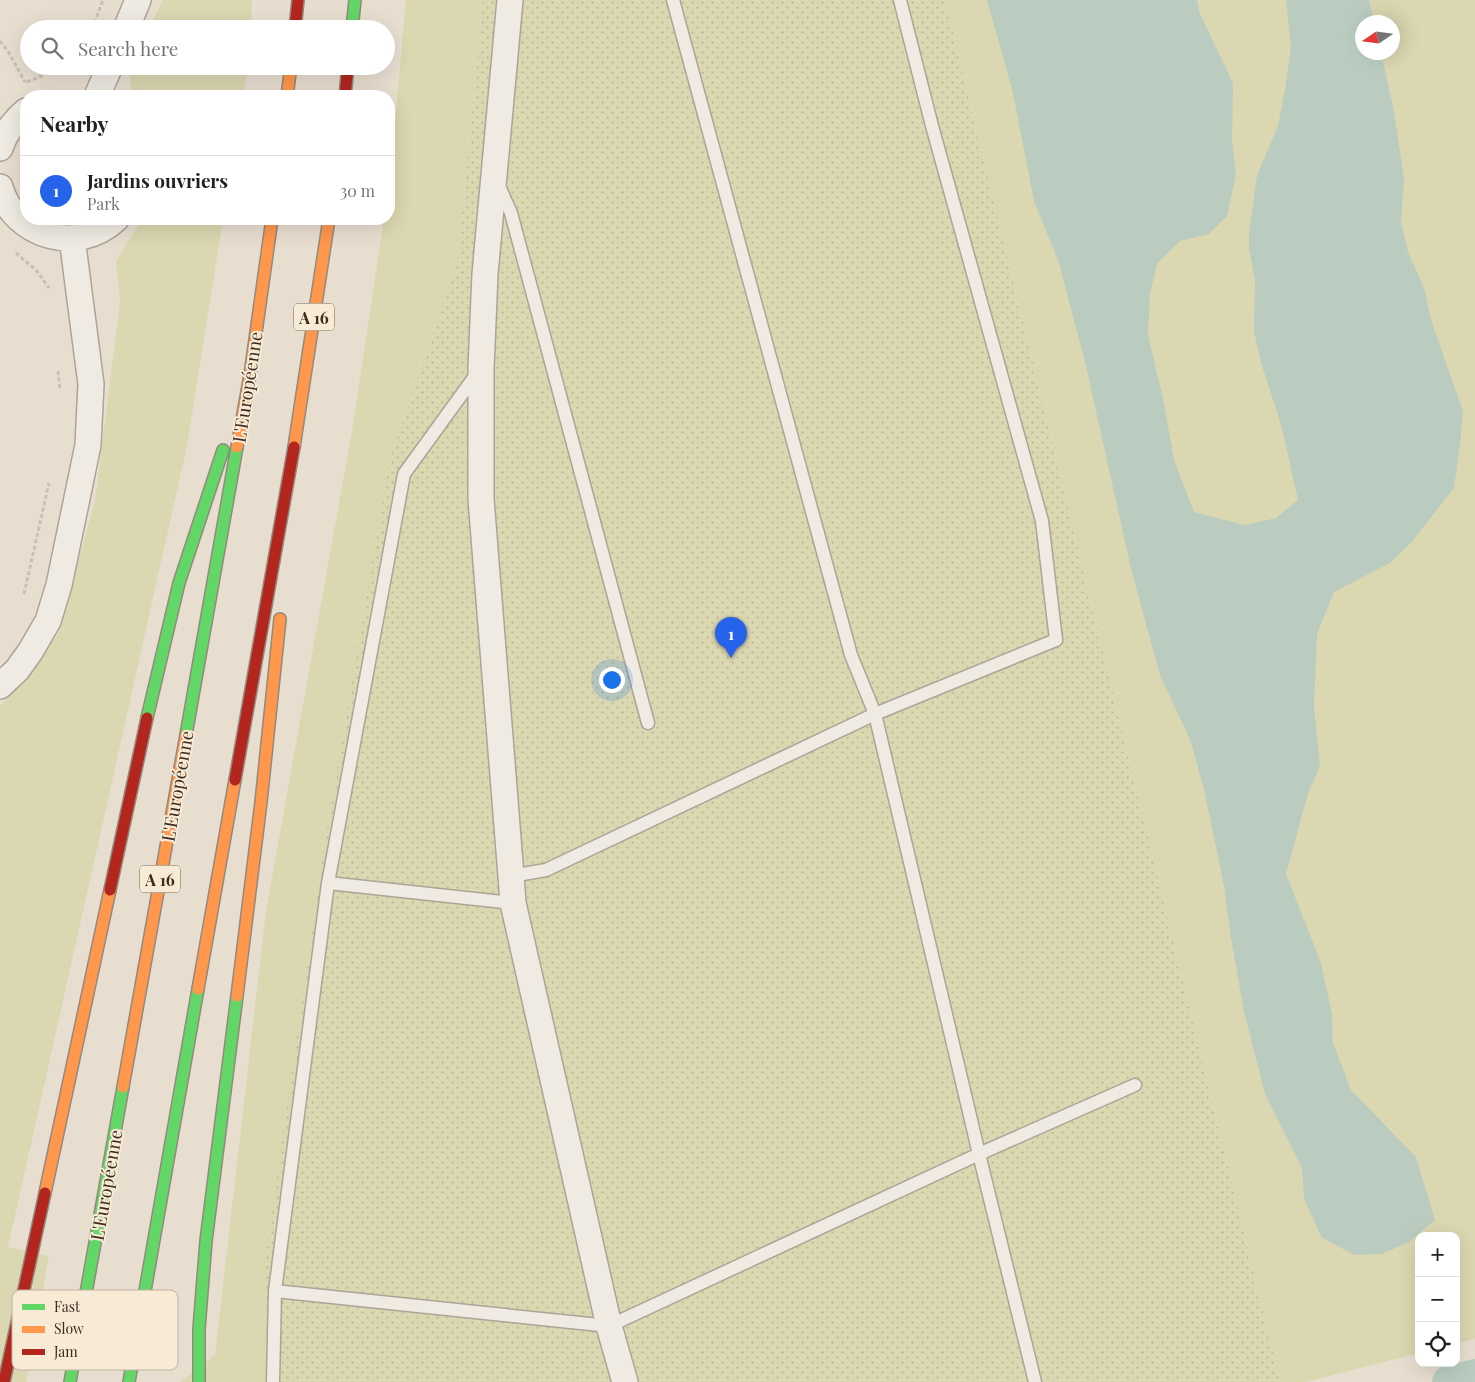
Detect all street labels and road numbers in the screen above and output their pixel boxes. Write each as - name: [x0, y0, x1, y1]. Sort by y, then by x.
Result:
- road number: A 16: [294, 304, 334, 330]
- street label: L'Européenne: [226, 330, 268, 444]
- street label: L'Européenne: [155, 729, 199, 843]
- road number: A 16: [140, 866, 180, 892]
- street label: L'Européenne: [84, 1128, 128, 1242]

